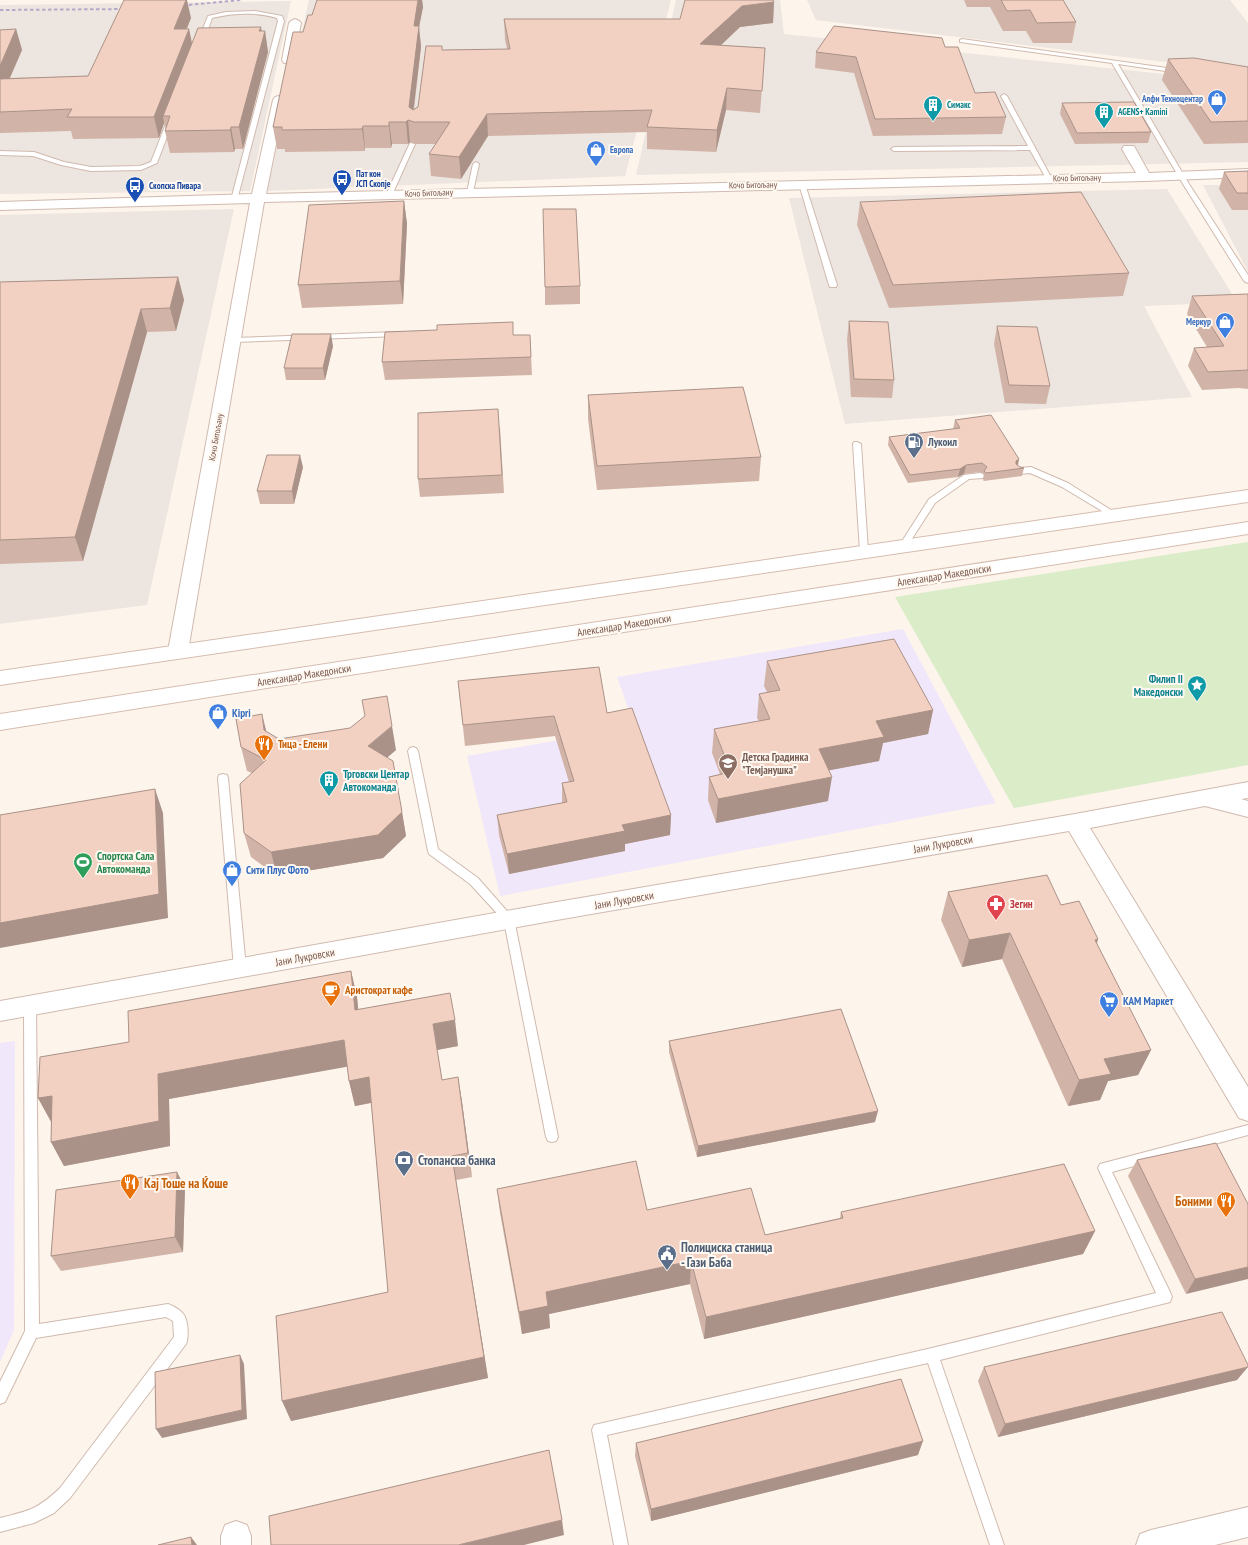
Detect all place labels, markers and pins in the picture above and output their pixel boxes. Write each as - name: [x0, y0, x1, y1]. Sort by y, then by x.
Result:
- shop icon: Алфи Техноцентар: [1206, 88, 1228, 116]
- place label: Алфи Техноцентар: [1141, 93, 1203, 104]
- building icon: Симакс: [922, 94, 944, 122]
- place label: Симакс: [947, 99, 971, 110]
- building icon: AGENS+ Kamini: [1093, 101, 1115, 129]
- place label: AGENS+ Kamini: [1117, 106, 1168, 117]
- shop icon: Европа: [585, 139, 607, 167]
- place label: Европа: [610, 144, 634, 155]
- bus stop icon: Пат кон ЈСП Скопје: [331, 168, 353, 196]
- place label: Пат кон ЈСП Скопје: [355, 168, 391, 189]
- bus stop icon: Скопска Пивара: [124, 175, 146, 203]
- place label: Скопска Пивара: [149, 180, 201, 191]
- shop icon: Меркур: [1214, 311, 1236, 339]
- place label: Меркур: [1186, 316, 1211, 327]
- fuel station icon: Лукоил: [903, 431, 925, 459]
- place label: Лукоил: [927, 435, 957, 449]
- place label: Филип II Македонски: [1134, 672, 1183, 699]
- place icon: Филип II Македонски: [1186, 674, 1208, 702]
- shop icon: Kipri: [207, 702, 229, 730]
- place label: Kipri: [232, 706, 251, 720]
- restaurant icon: Тица - Елени: [253, 733, 275, 761]
- place label: Тица - Елени: [278, 737, 327, 751]
- place label: Детска Градинка "Темјанушка": [742, 750, 809, 777]
- school or university icon: Детска Градинка "Темјанушка": [717, 752, 739, 780]
- place label: Трговски Центар Автокоманда: [342, 767, 409, 794]
- building icon: Трговски Центар Автокоманда: [318, 769, 340, 797]
- place label: Спортска Сала Автокоманда: [96, 849, 155, 876]
- sports icon: Спортска Сала Автокоманда: [72, 851, 94, 879]
- shop icon: Сити Плус Фото: [221, 859, 243, 887]
- place label: Сити Плус Фото: [246, 863, 309, 877]
- pharmacy icon: Зегин: [985, 893, 1007, 921]
- place label: Зегин: [1010, 897, 1033, 911]
- cafe icon: Аристократ кафе: [320, 979, 342, 1007]
- place label: Аристократ кафе: [344, 983, 413, 997]
- supermarket icon: КАМ Маркет: [1098, 990, 1120, 1018]
- place label: КАМ Маркет: [1123, 994, 1173, 1008]
- bank icon: Стопанска банка: [393, 1149, 415, 1177]
- place label: Стопанска банка: [418, 1152, 496, 1169]
- restaurant icon: Кај Тоше на Ќоше: [119, 1172, 141, 1200]
- place label: Кај Тоше на Ќоше: [144, 1175, 228, 1192]
- restaurant icon: Боними: [1215, 1190, 1237, 1218]
- place label: Боними: [1175, 1193, 1212, 1210]
- place label: Полициска станица - Гази Баба: [681, 1239, 772, 1271]
- public building icon: Полициска станица - Гази Баба: [656, 1243, 678, 1271]

